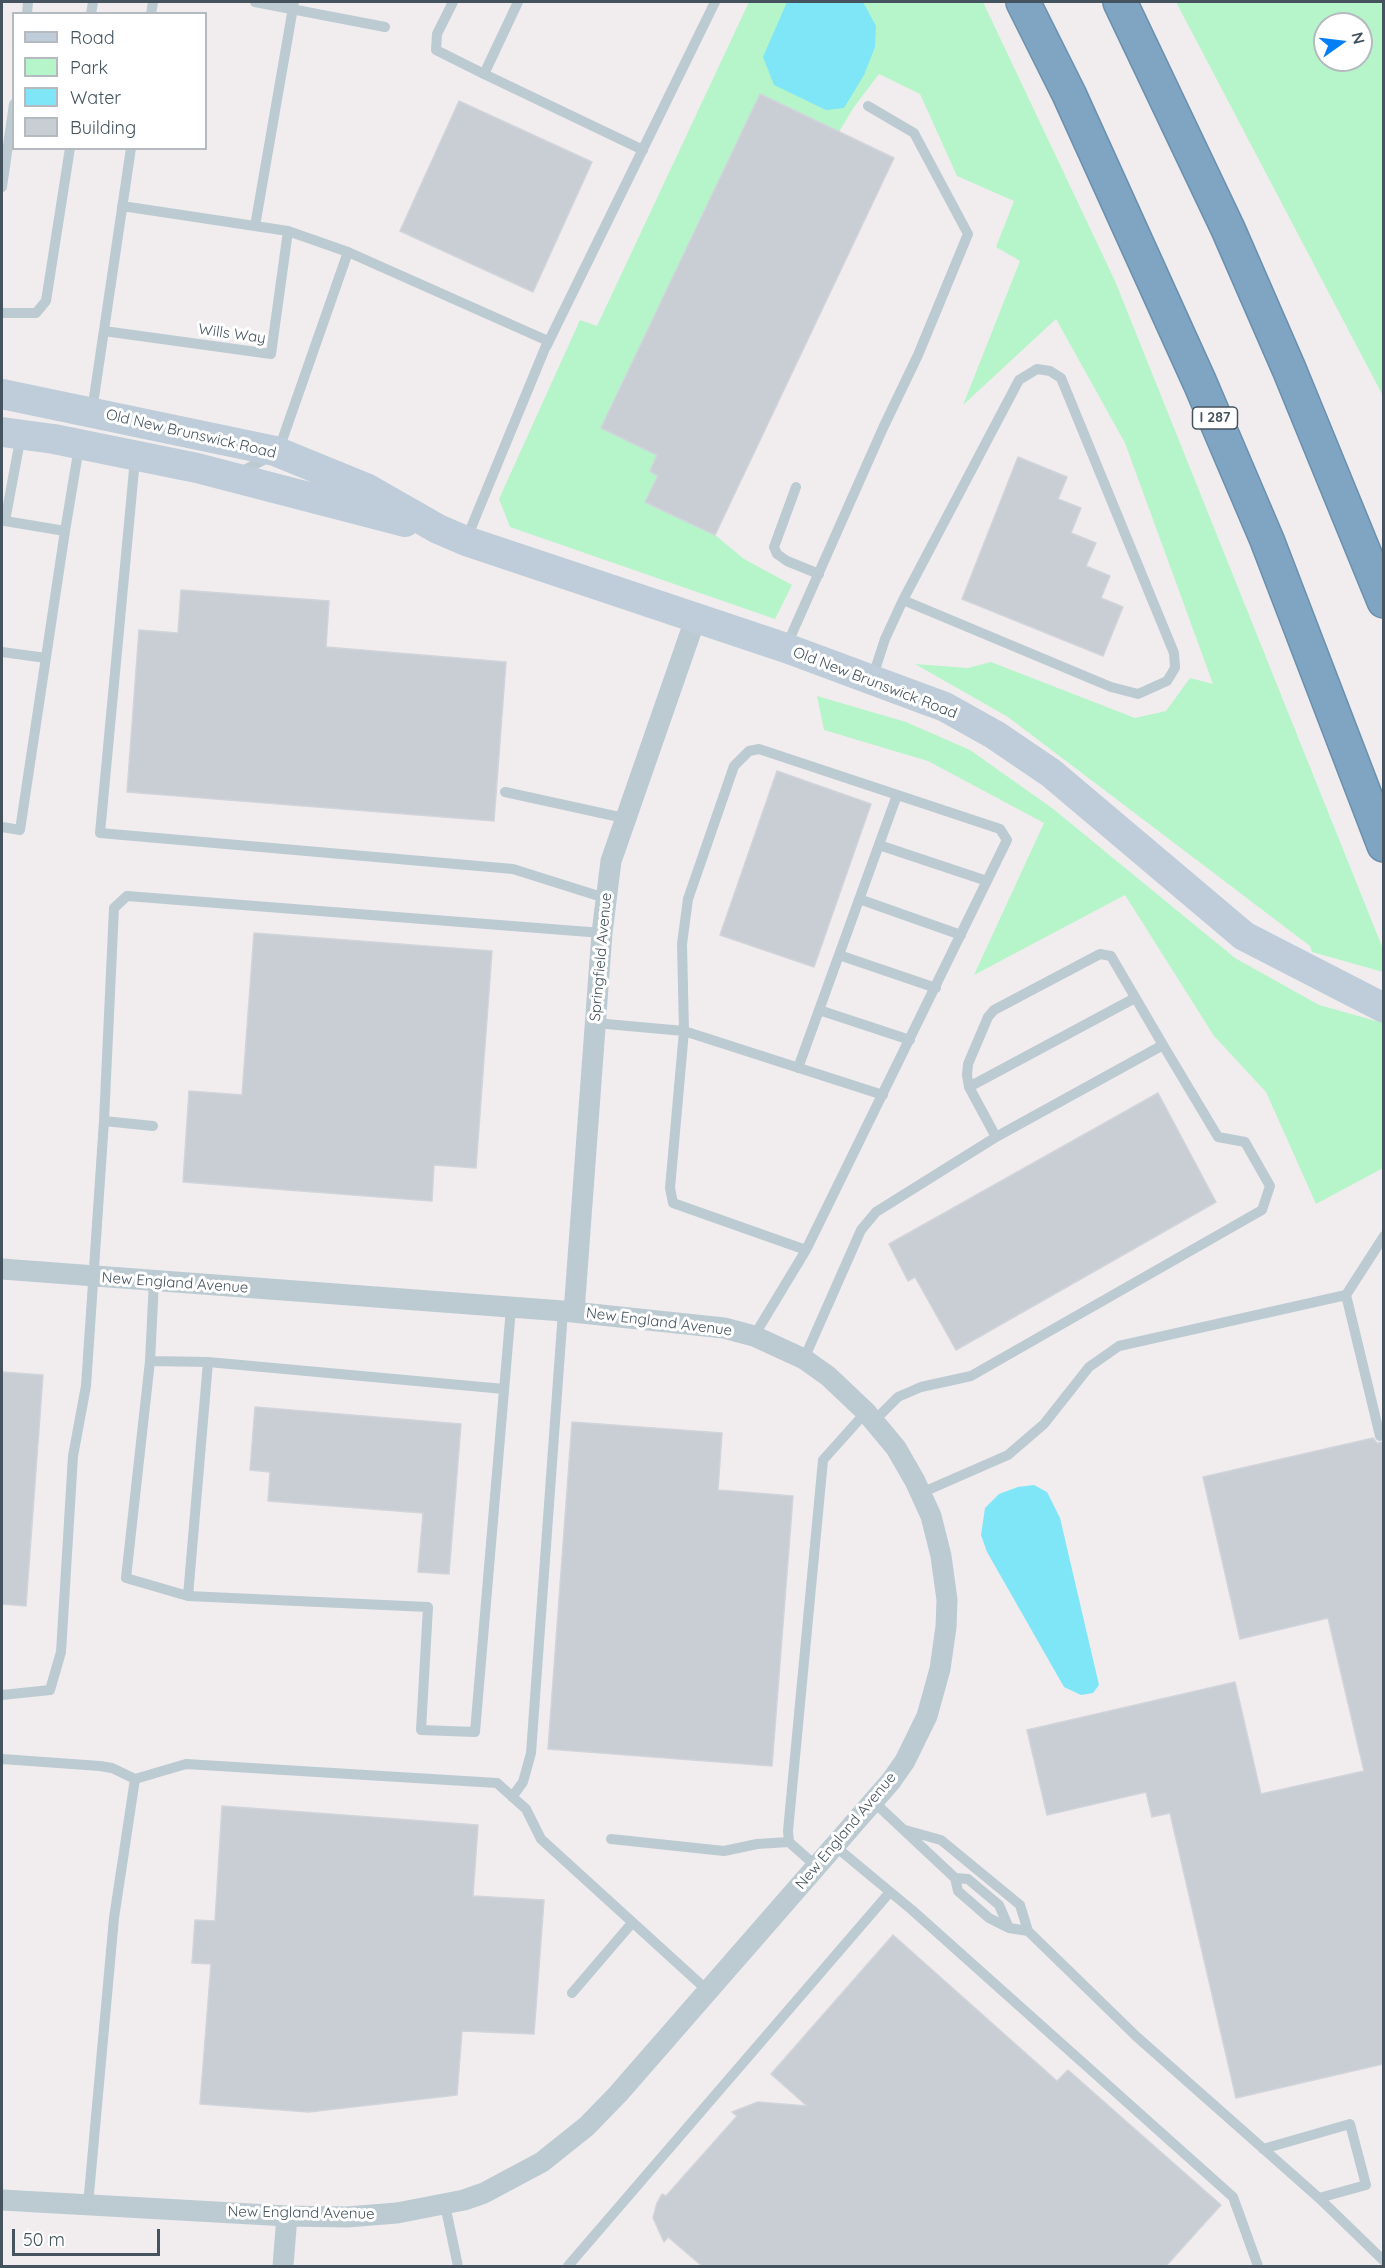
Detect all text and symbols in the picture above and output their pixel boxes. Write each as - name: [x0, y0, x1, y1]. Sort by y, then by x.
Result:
- legend: [12, 12, 207, 150]
- north arrow: [1313, 12, 1373, 72]
- text: Road: [70, 26, 115, 49]
- text: N: [1347, 30, 1370, 46]
- text: Park: [70, 56, 108, 79]
- text: Water: [70, 86, 121, 109]
- text: Building: [70, 116, 136, 139]
- street label: Wills Way: [197, 320, 267, 348]
- street label: Old New Brunswick Road: [104, 406, 278, 462]
- road number: I 287: [1192, 407, 1238, 429]
- street label: Old New Brunswick Road: [790, 643, 960, 723]
- street label: Springfield Avenue: [586, 892, 616, 1022]
- street label: New England Avenue: [101, 1269, 249, 1297]
- street label: New England Avenue: [585, 1304, 733, 1340]
- street label: New England Avenue: [792, 1769, 900, 1893]
- street label: New England Avenue: [227, 2203, 375, 2223]
- scale bar: [15, 2217, 164, 2255]
- text: 50 m: [23, 2228, 65, 2251]

